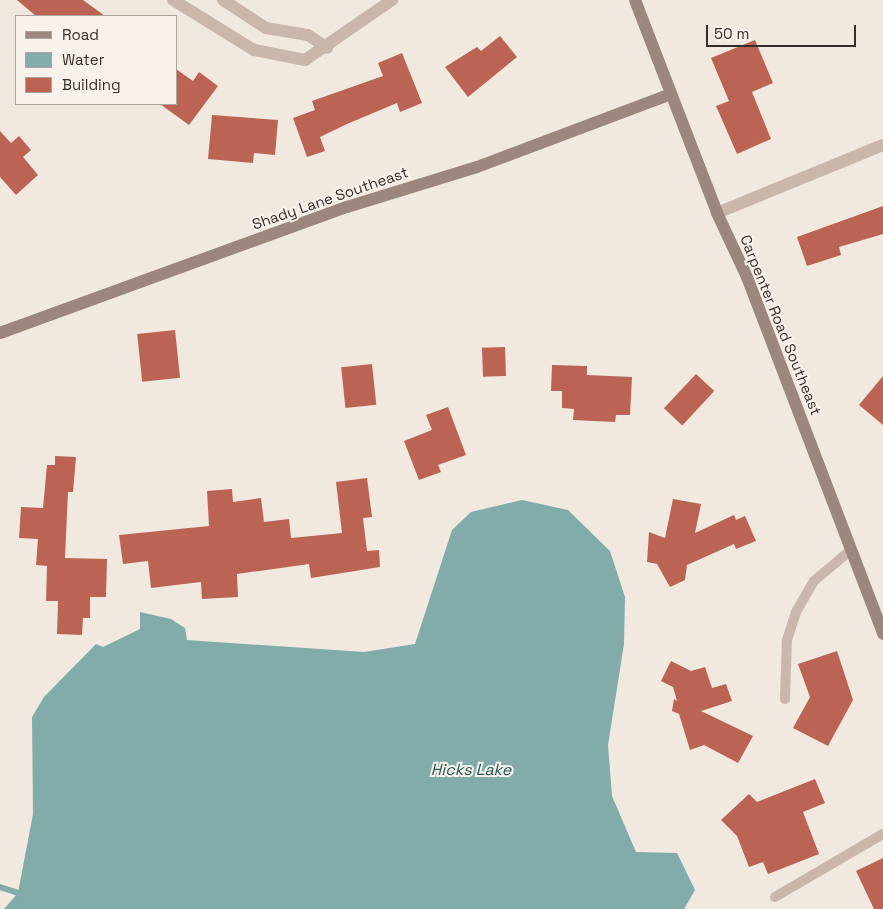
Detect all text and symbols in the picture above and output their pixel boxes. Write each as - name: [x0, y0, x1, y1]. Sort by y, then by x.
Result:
- legend: [15, 15, 178, 105]
- scale bar: [708, 15, 858, 47]
- text: 50 m: [714, 24, 749, 43]
- text: Road: [62, 25, 99, 44]
- text: Water: [62, 50, 104, 69]
- text: Building: [62, 75, 121, 94]
- street label: Shady Lane Southeast: [250, 163, 410, 233]
- street label: Carpenter Road Southeast: [737, 232, 825, 418]
- water label: Hicks Lake: [431, 760, 511, 780]

